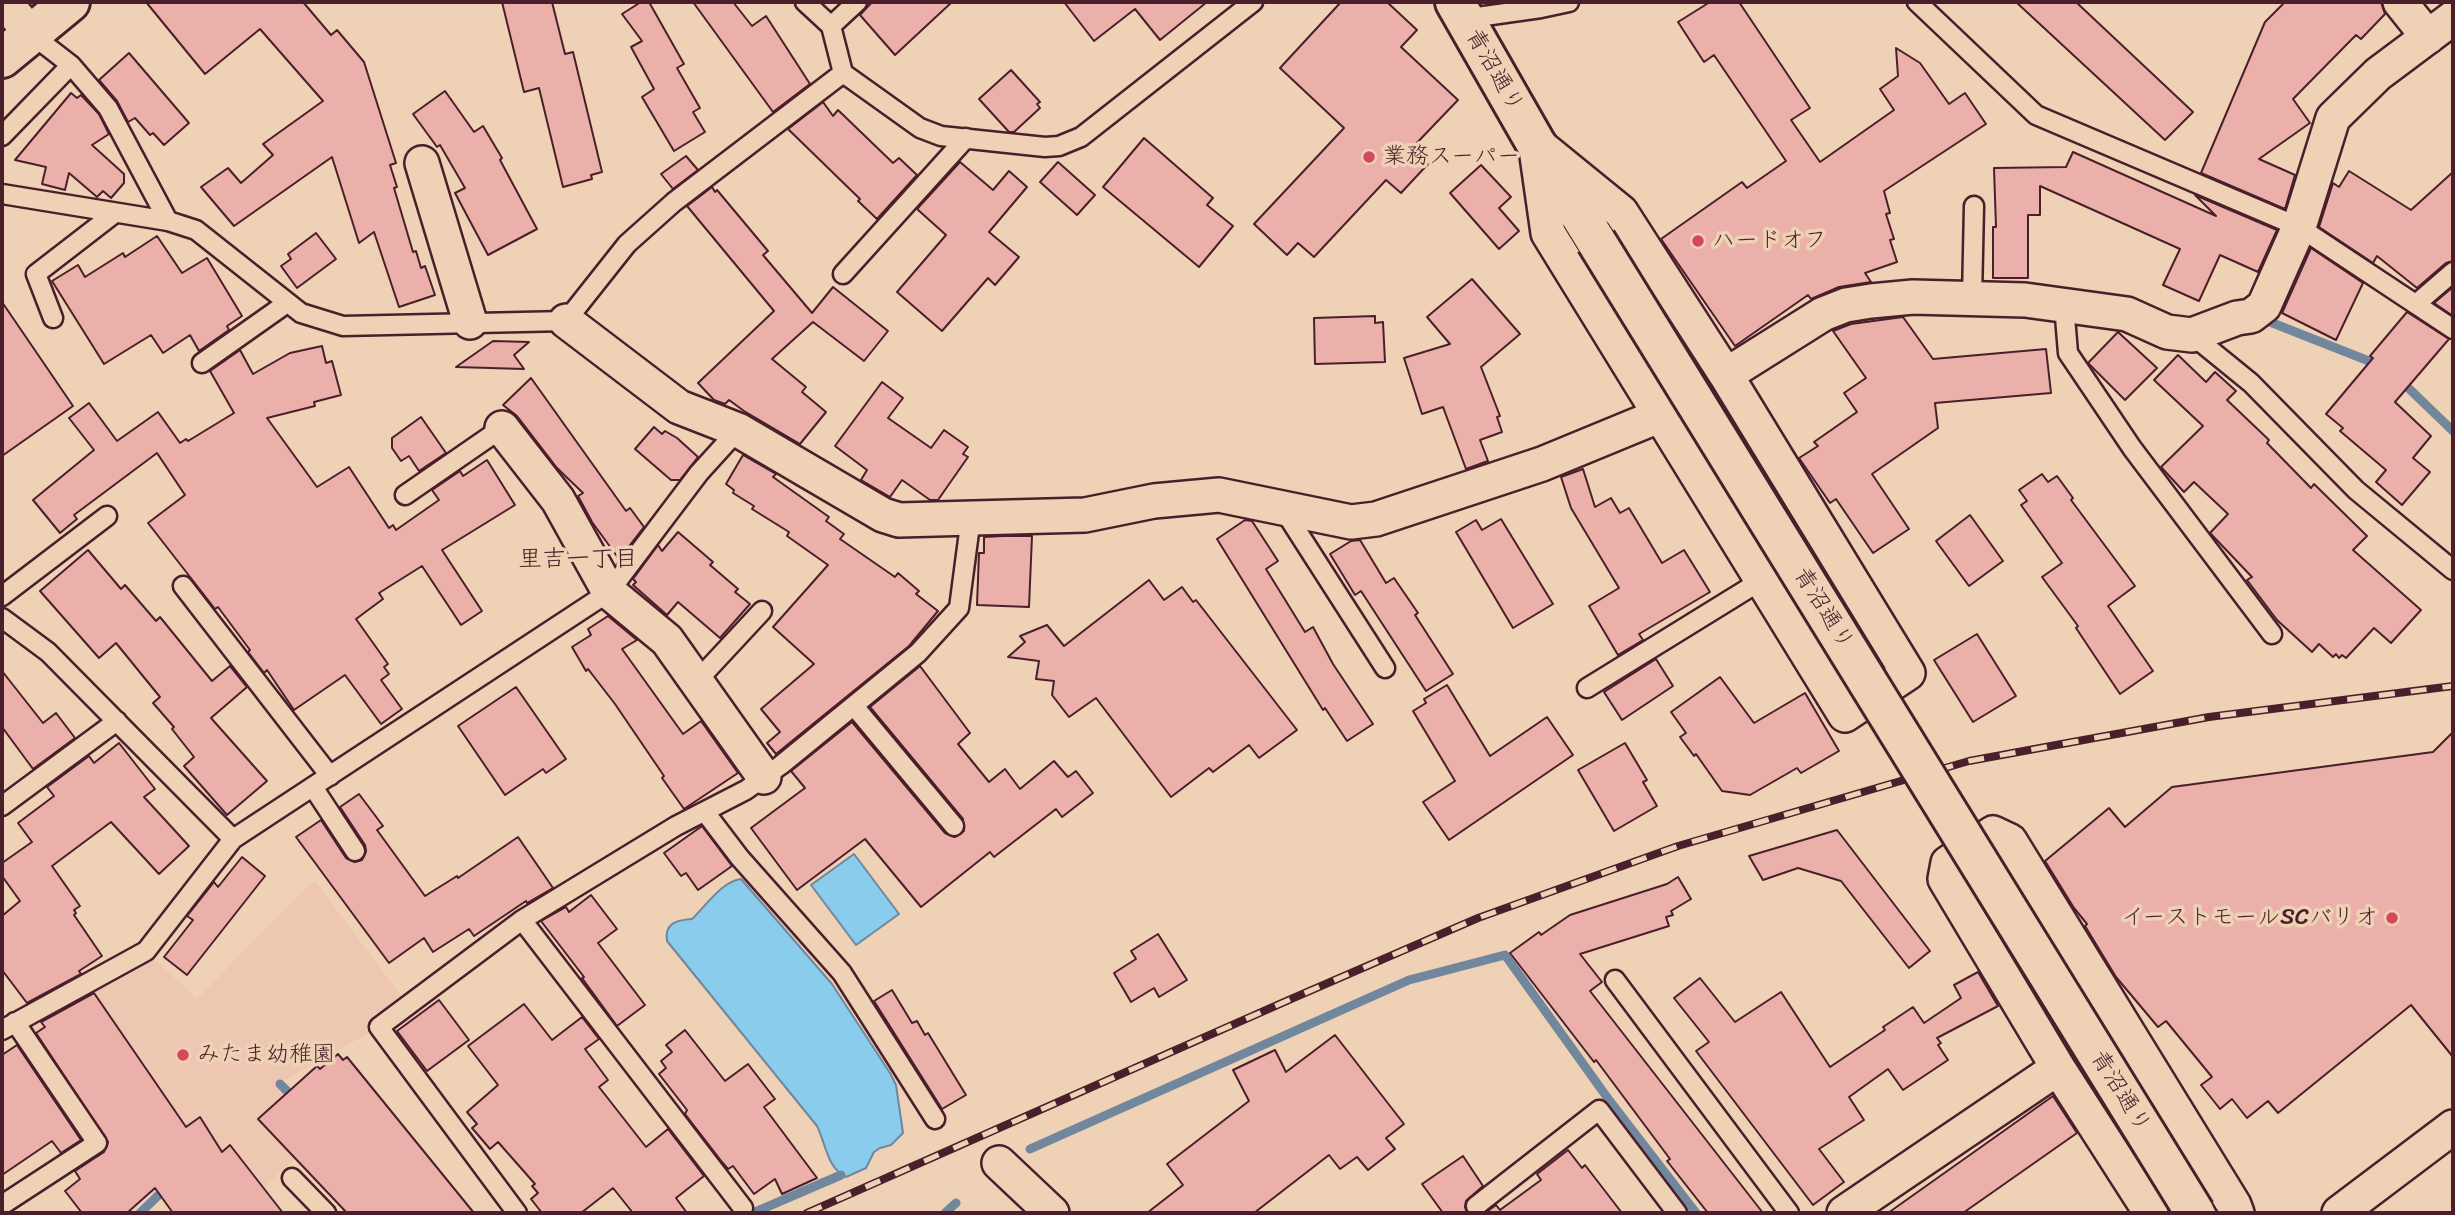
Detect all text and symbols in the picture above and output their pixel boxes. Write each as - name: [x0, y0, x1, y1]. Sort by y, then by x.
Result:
- street label: 青沼通り: [1459, 24, 1529, 118]
- place label: 業務スーパー: [1383, 143, 1520, 171]
- marker: 業務スーパー: [1361, 149, 1377, 165]
- place label: ハードオフ: [1712, 227, 1827, 255]
- marker: ハードオフ: [1690, 233, 1706, 249]
- district label: 里吉一丁目: [518, 546, 638, 574]
- street label: 青沼通り: [1787, 563, 1859, 655]
- place label: イーストモールSCバリオ: [2121, 904, 2378, 932]
- marker: イーストモールSCバリオ: [2384, 910, 2400, 926]
- place label: みたま幼稚園: [197, 1041, 335, 1069]
- street label: 青沼通り: [2084, 1046, 2156, 1138]
- marker: みたま幼稚園: [175, 1047, 191, 1063]

